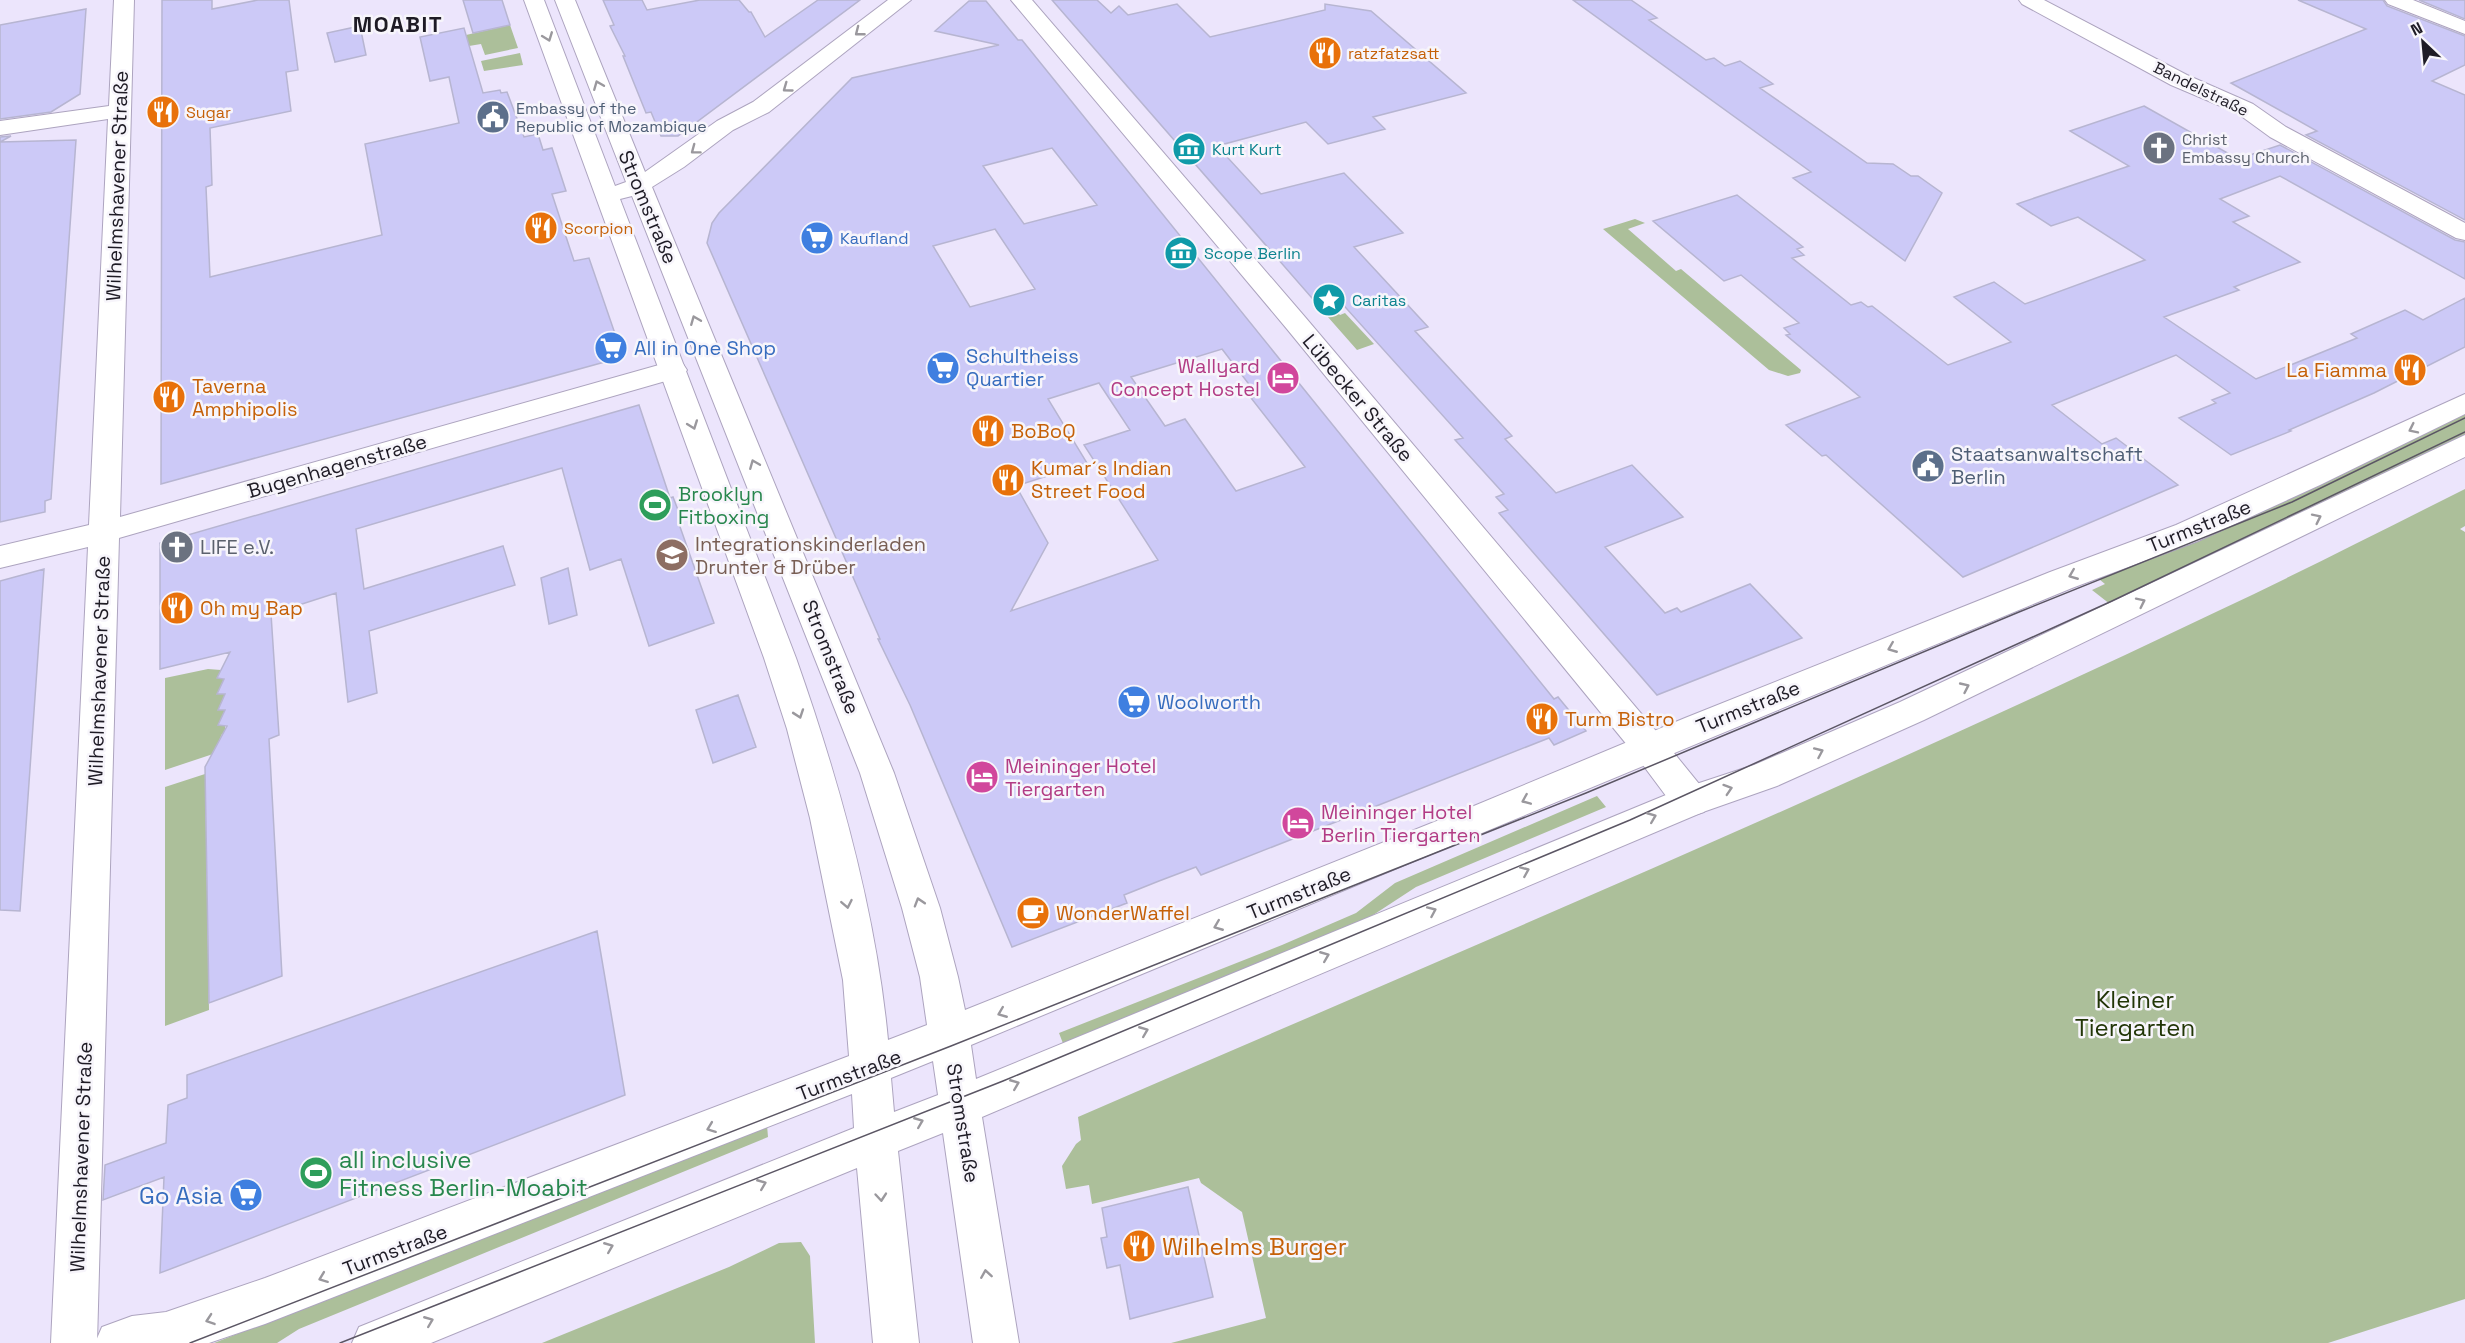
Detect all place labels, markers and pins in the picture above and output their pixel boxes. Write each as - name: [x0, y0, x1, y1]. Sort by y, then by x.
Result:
- restaurant icon: ratzfatzsatt: [1307, 35, 1343, 71]
- place label: ratzfatzsatt: [1348, 43, 1440, 64]
- restaurant icon: Sugar: [145, 94, 181, 130]
- place label: Embassy of the Republic of Mozambique: [516, 98, 707, 137]
- public building icon: Embassy of the Republic of Mozambique: [475, 99, 511, 135]
- place label: Sugar: [186, 102, 231, 123]
- place label: Christ Embassy Church: [2182, 129, 2310, 168]
- church icon: Christ Embassy Church: [2141, 130, 2177, 166]
- museum icon: Kurt Kurt: [1171, 131, 1207, 167]
- place label: Kurt Kurt: [1212, 139, 1282, 160]
- restaurant icon: Scorpion: [523, 210, 559, 246]
- place label: Scorpion: [564, 218, 633, 239]
- supermarket icon: Kaufland: [799, 220, 835, 256]
- place label: Kaufland: [840, 228, 908, 249]
- museum icon: Scope Berlin: [1163, 235, 1199, 271]
- place label: Scope Berlin: [1204, 243, 1301, 264]
- place icon: Caritas: [1311, 282, 1347, 318]
- place label: Caritas: [1352, 290, 1406, 311]
- supermarket icon: All in One Shop: [593, 330, 629, 366]
- place label: All in One Shop: [634, 335, 776, 361]
- place label: Schultheiss Quartier: [966, 343, 1079, 392]
- supermarket icon: Schultheiss Quartier: [925, 350, 961, 386]
- restaurant icon: La Fiamma: [2392, 352, 2428, 388]
- place label: Wallyard Concept Hostel: [1111, 353, 1260, 402]
- place label: La Fiamma: [2286, 357, 2387, 383]
- hotel icon: Wallyard Concept Hostel: [1265, 360, 1301, 396]
- place label: Taverna Amphipolis: [192, 373, 297, 422]
- restaurant icon: Taverna Amphipolis: [151, 379, 187, 415]
- restaurant icon: BoBoQ: [970, 413, 1006, 449]
- place label: BoBoQ: [1011, 418, 1076, 444]
- place label: Staatsanwaltschaft Berlin: [1951, 441, 2143, 490]
- public building icon: Staatsanwaltschaft Berlin: [1910, 448, 1946, 484]
- place label: Kumar´s Indian Street Food: [1031, 455, 1171, 504]
- restaurant icon: Kumar´s Indian Street Food: [990, 462, 1026, 498]
- place label: Brooklyn Fitboxing: [678, 481, 769, 530]
- sports icon: Brooklyn Fitboxing: [637, 487, 673, 523]
- church icon: LIFE e.V.: [159, 529, 195, 565]
- place label: Integrationskinderladen Drunter & Drüber: [695, 531, 926, 580]
- place label: LIFE e.V.: [200, 534, 274, 560]
- school or university icon: Integrationskinderladen Drunter & Drüber: [654, 537, 690, 573]
- restaurant icon: Oh my Bap: [159, 590, 195, 626]
- place label: Oh my Bap: [200, 595, 303, 621]
- supermarket icon: Woolworth: [1116, 684, 1152, 720]
- place label: Woolworth: [1157, 689, 1261, 715]
- restaurant icon: Turm Bistro: [1524, 701, 1560, 737]
- place label: Turm Bistro: [1565, 706, 1675, 732]
- place label: Meininger Hotel Tiergarten: [1005, 753, 1157, 802]
- hotel icon: Meininger Hotel Tiergarten: [964, 759, 1000, 795]
- place label: Meininger Hotel Berlin Tiergarten: [1321, 799, 1481, 848]
- hotel icon: Meininger Hotel Berlin Tiergarten: [1280, 805, 1316, 841]
- cafe icon: WonderWaffel: [1015, 895, 1051, 931]
- place label: WonderWaffel: [1056, 900, 1190, 926]
- place label: all inclusive Fitness Berlin-Moabit: [339, 1144, 588, 1203]
- sports icon: all inclusive Fitness Berlin-Moabit: [298, 1155, 334, 1191]
- supermarket icon: Go Asia: [228, 1177, 264, 1213]
- place label: Go Asia: [139, 1180, 223, 1211]
- restaurant icon: Wilhelms Burger: [1121, 1228, 1157, 1264]
- place label: Wilhelms Burger: [1162, 1231, 1347, 1262]

